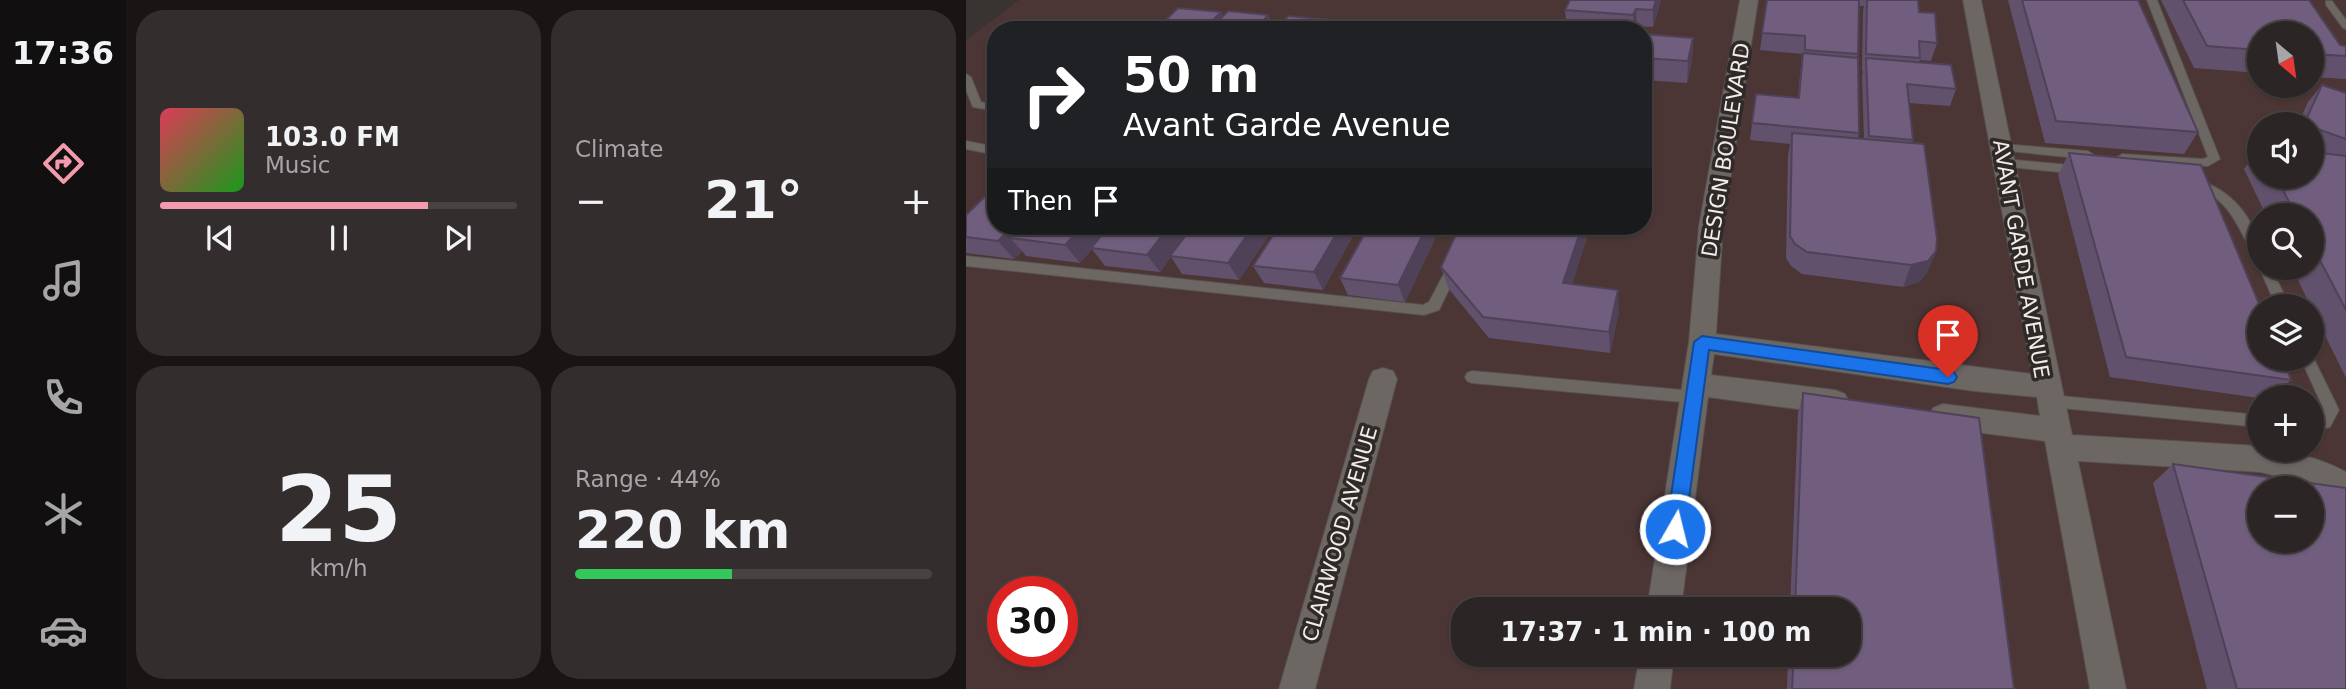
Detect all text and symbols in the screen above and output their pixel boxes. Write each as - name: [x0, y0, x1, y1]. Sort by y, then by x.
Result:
- north arrow: [2247, 21, 2324, 98]
- map controls: [2247, 21, 2324, 553]
- text: 17:36: [12, 34, 114, 72]
- street label: DESIGN BOULEVARD: [1697, 41, 1755, 259]
- text: 50 m: [1123, 47, 1259, 104]
- icon: right: [1008, 49, 1099, 140]
- text: Avant Garde Avenue: [1123, 106, 1451, 144]
- button: sound: [2247, 112, 2324, 189]
- text: 103.0 FM: [265, 122, 400, 152]
- text: Climate: [575, 136, 664, 162]
- street label: AVANT GARDE AVENUE: [1988, 138, 2054, 380]
- icon: directions: [39, 139, 88, 188]
- text: Music: [265, 152, 330, 178]
- text: 21°: [704, 170, 803, 230]
- text: −: [575, 179, 607, 223]
- text: +: [900, 179, 932, 223]
- icon: arrive: [1087, 182, 1125, 220]
- text: Then: [1008, 186, 1073, 216]
- button: search: [2247, 203, 2324, 280]
- icon: previous: [201, 219, 239, 257]
- icon: pause: [320, 219, 358, 257]
- icon: next: [439, 219, 477, 257]
- icon: music: [39, 256, 88, 305]
- button: layers: [2247, 294, 2324, 371]
- pin: [1918, 305, 1978, 377]
- icon: arrive: [1929, 316, 1967, 354]
- icon: phone: [39, 373, 88, 422]
- button: +: [2247, 385, 2324, 462]
- street label: CLAIRWOOD AVENUE: [1298, 424, 1382, 644]
- text: 25: [275, 457, 402, 562]
- text: Range · 44%: [575, 466, 721, 492]
- button: −: [2247, 476, 2324, 553]
- icon: climate: [39, 489, 88, 538]
- position arrow: [1638, 492, 1712, 566]
- text: 220 km: [575, 500, 790, 560]
- text: km/h: [309, 555, 368, 581]
- speed limit sign: 30: [987, 576, 1078, 667]
- icon: car: [39, 606, 88, 655]
- text: 17:37 · 1 min · 100 m: [1501, 617, 1811, 647]

